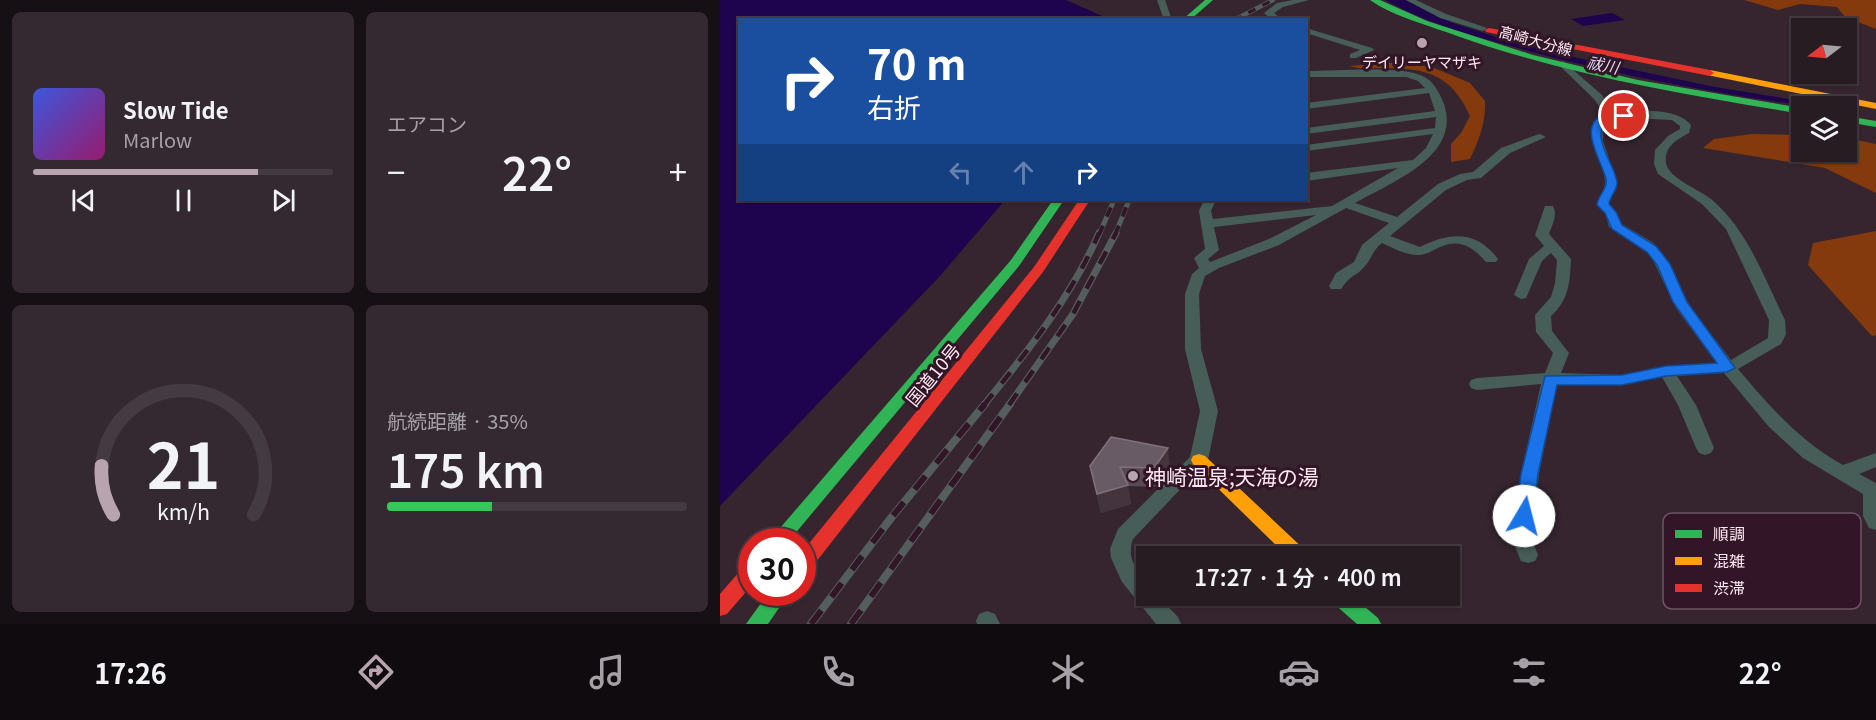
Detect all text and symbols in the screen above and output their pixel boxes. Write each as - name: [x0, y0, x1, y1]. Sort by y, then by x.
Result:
- north arrow: [1791, 18, 1857, 84]
- map controls: [1791, 18, 1857, 162]
- street label: 高崎大分線: [1497, 20, 1575, 60]
- text: 70 m: [867, 31, 967, 92]
- marker: デイリーヤマザキ: [1415, 36, 1429, 50]
- icon: right: [768, 42, 846, 120]
- water label: 祓川: [1585, 49, 1623, 79]
- place label: デイリーヤマザキ: [1362, 51, 1482, 72]
- text: 右折: [867, 87, 921, 126]
- pin: [1598, 90, 1649, 141]
- text: Slow Tide: [123, 93, 229, 125]
- button: layers: [1791, 96, 1857, 162]
- icon: arrive: [1607, 99, 1640, 132]
- text: エアコン: [387, 109, 467, 138]
- text: Marlow: [123, 125, 192, 154]
- text: 22°: [502, 139, 572, 204]
- text: −: [387, 147, 405, 195]
- text: +: [669, 147, 687, 195]
- icon: left: [944, 156, 977, 189]
- icon: ahead: [1007, 156, 1040, 189]
- icon: right: [1070, 156, 1103, 189]
- icon: previous: [67, 184, 100, 217]
- icon: pause: [167, 184, 200, 217]
- icon: next: [267, 184, 300, 217]
- street label: 国道10号: [899, 337, 965, 411]
- text: 航続距離 · 35%: [387, 406, 528, 435]
- text: 21: [146, 417, 220, 507]
- text: 175 km: [387, 436, 545, 501]
- place label: 神崎温泉;天海の湯: [1145, 461, 1319, 491]
- marker: 神崎温泉;天海の湯: [1126, 469, 1140, 483]
- position arrow: [1492, 484, 1556, 548]
- text: km/h: [156, 496, 210, 527]
- legend: [1663, 513, 1861, 609]
- text: 順調: [1713, 521, 1745, 545]
- speed limit sign: 30: [738, 528, 816, 606]
- text: 混雑: [1713, 548, 1745, 572]
- text: 17:27 · 1 分 · 400 m: [1194, 560, 1402, 592]
- text: 渋滞: [1713, 575, 1745, 599]
- icon: directions: [355, 651, 397, 693]
- icon: music: [586, 651, 628, 693]
- icon: phone: [817, 651, 859, 693]
- icon: climate: [1047, 651, 1089, 693]
- icon: car: [1278, 651, 1320, 693]
- icon: filters: [1508, 651, 1550, 693]
- text: 17:26: [94, 653, 167, 692]
- text: 22°: [1739, 653, 1782, 692]

